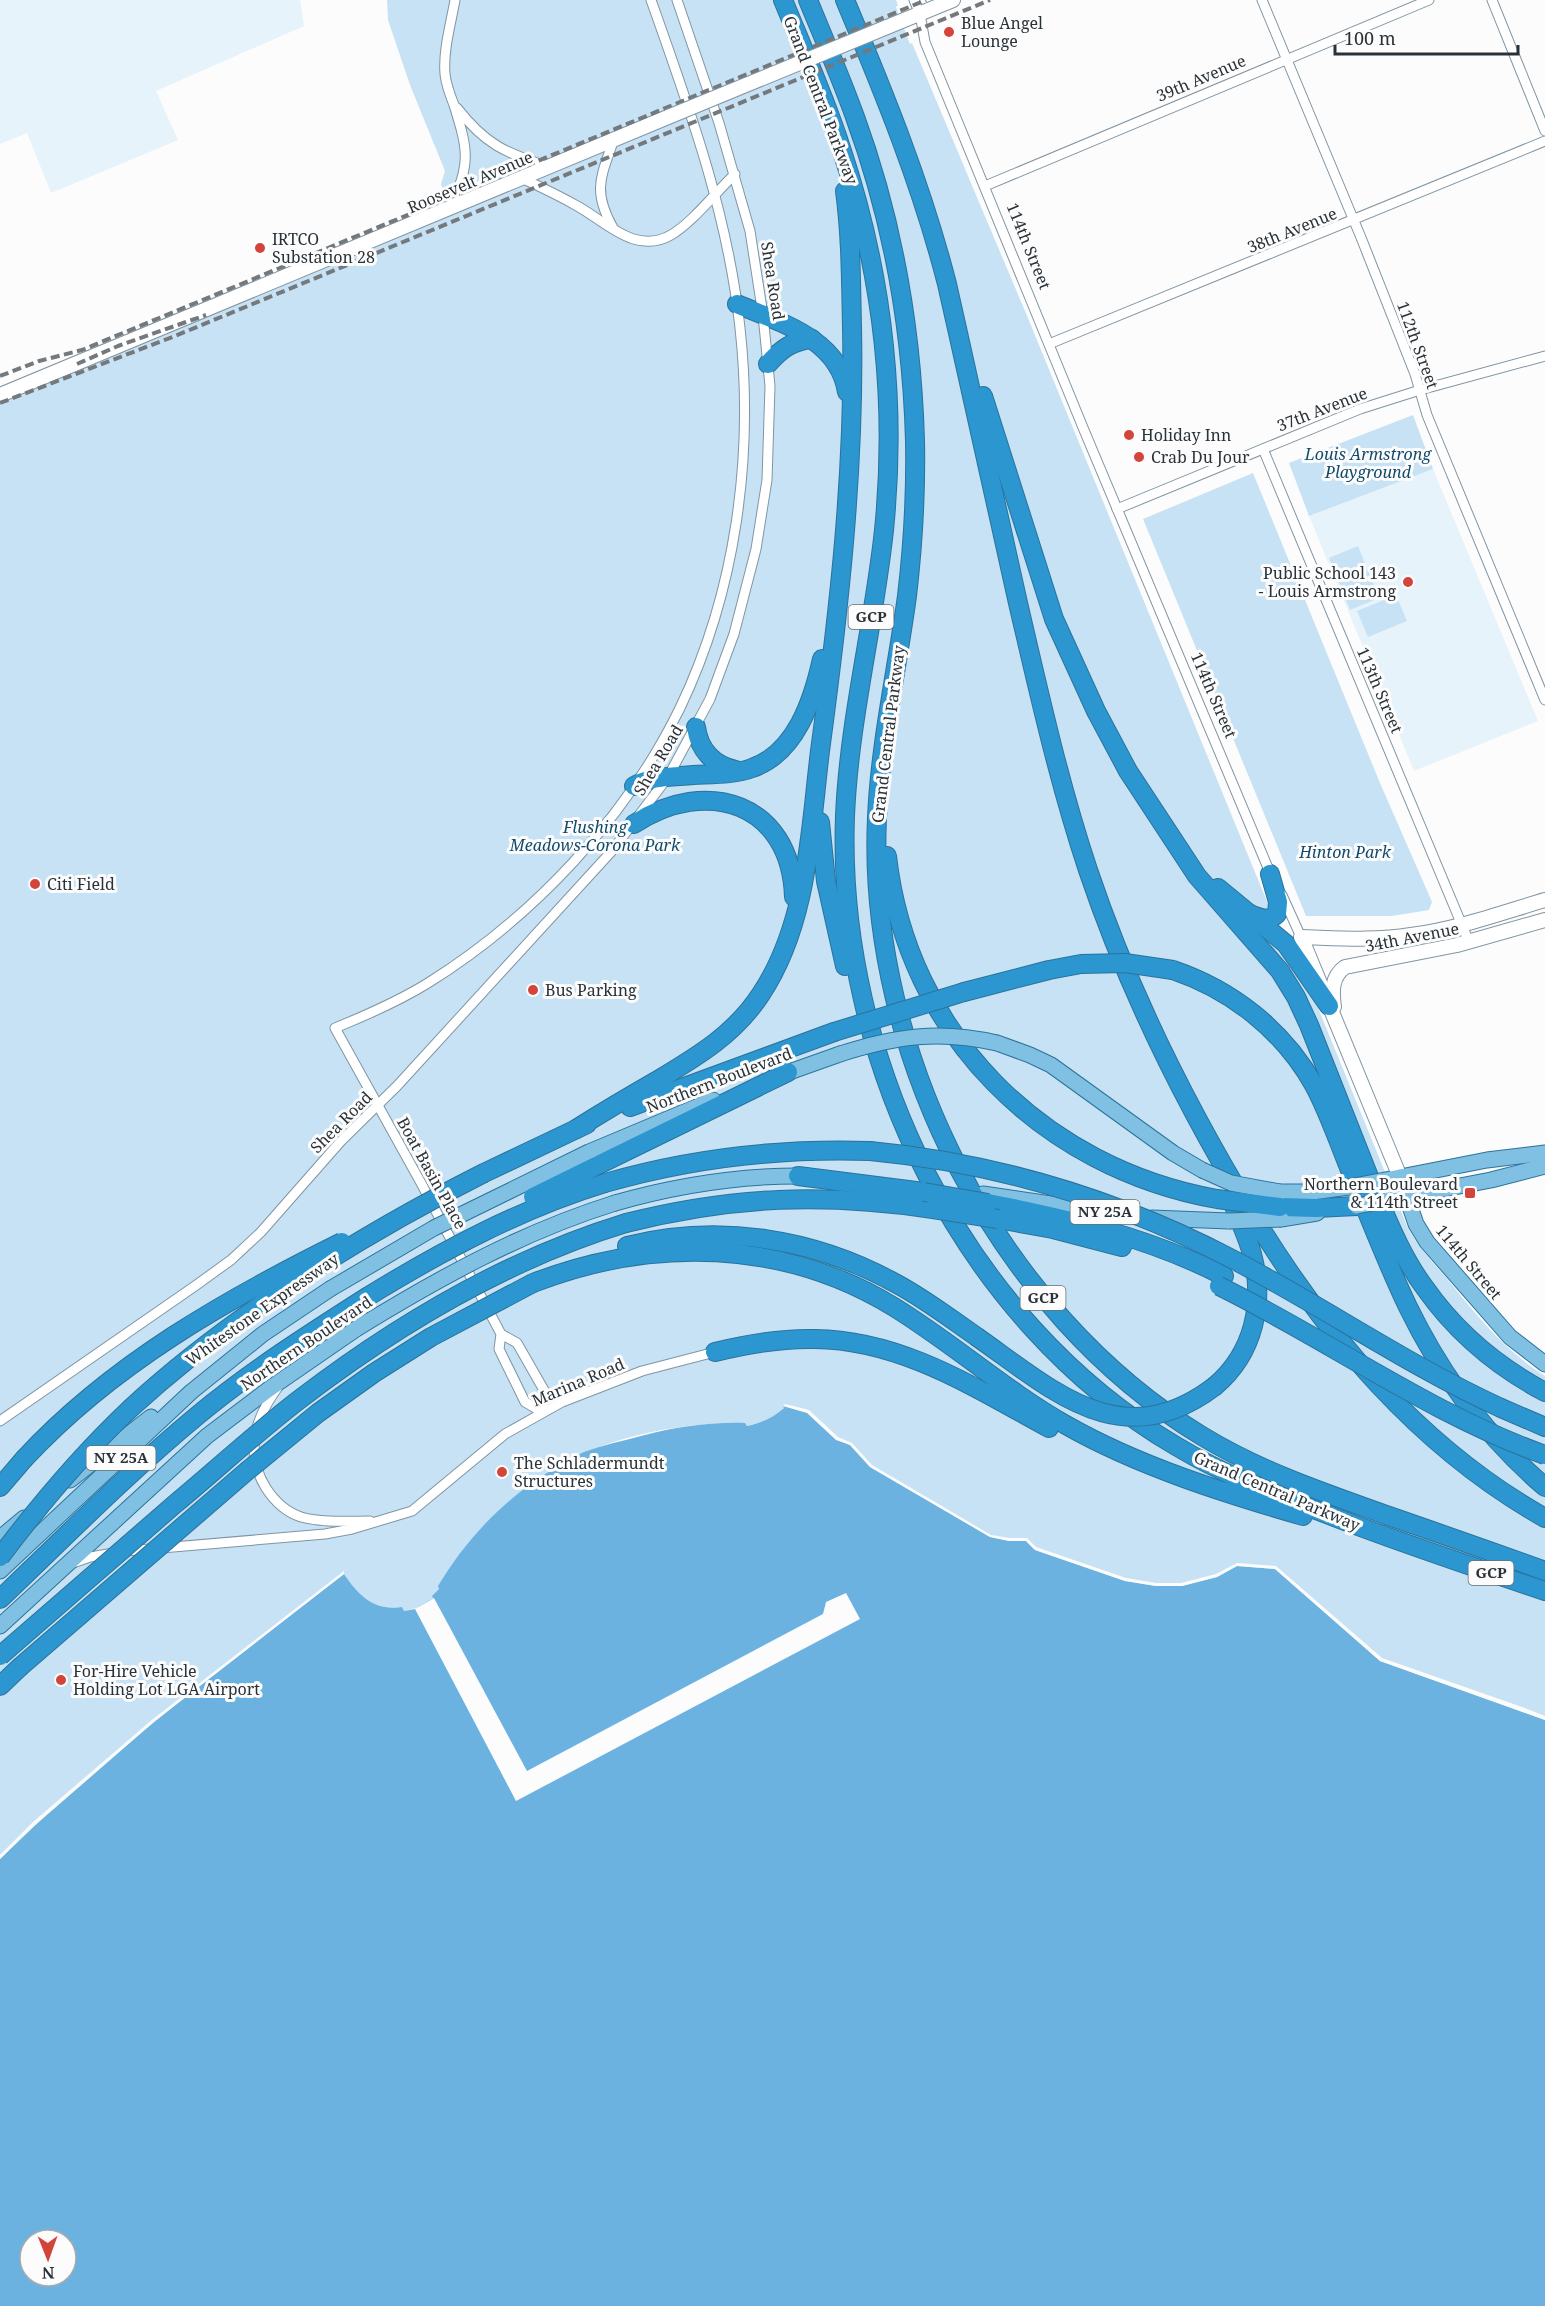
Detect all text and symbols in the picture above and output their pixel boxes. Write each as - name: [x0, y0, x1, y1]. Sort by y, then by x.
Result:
- place label: Blue Angel Lounge: [961, 12, 1043, 52]
- street label: Grand Central Parkway: [779, 13, 864, 188]
- scale bar: [1335, 18, 1518, 56]
- marker: Blue Angel Lounge: [942, 25, 956, 39]
- text: 100 m: [1344, 26, 1396, 50]
- street label: 39th Avenue: [1153, 49, 1249, 107]
- street label: Roosevelt Avenue: [404, 146, 536, 218]
- street label: 114th Street: [1002, 199, 1056, 293]
- street label: 38th Avenue: [1244, 202, 1340, 258]
- place label: IRTCO Substation 28: [272, 228, 375, 268]
- street label: Shea Road: [756, 240, 790, 322]
- marker: IRTCO Substation 28: [253, 241, 267, 255]
- street label: 112th Street: [1392, 298, 1444, 392]
- street label: 37th Avenue: [1274, 382, 1370, 436]
- place label: Holiday Inn: [1141, 424, 1231, 446]
- marker: Holiday Inn: [1122, 428, 1136, 442]
- park label: Louis Armstrong Playground: [1304, 443, 1432, 483]
- place label: Crab Du Jour: [1151, 446, 1250, 468]
- marker: Crab Du Jour: [1132, 450, 1146, 464]
- place label: Public School 143 - Louis Armstrong: [1259, 562, 1396, 602]
- marker: Public School 143 - Louis Armstrong: [1401, 575, 1415, 589]
- road number: GCP: [848, 605, 894, 629]
- street label: Grand Central Parkway: [866, 643, 910, 824]
- street label: 113th Street: [1352, 644, 1408, 737]
- street label: 114th Street: [1186, 649, 1242, 742]
- street label: Shea Road: [628, 720, 688, 800]
- park label: Flushing Meadows-Corona Park: [509, 816, 681, 856]
- park label: Hinton Park: [1298, 841, 1392, 863]
- place label: Citi Field: [47, 873, 115, 895]
- marker: Citi Field: [28, 877, 42, 891]
- street label: 34th Avenue: [1363, 917, 1461, 957]
- place label: Bus Parking: [545, 979, 637, 1001]
- marker: Bus Parking: [526, 983, 540, 997]
- street label: Northern Boulevard: [643, 1042, 795, 1118]
- street label: Shea Road: [305, 1086, 377, 1158]
- street label: Boat Basin Place: [392, 1113, 472, 1233]
- place label: Northern Boulevard & 114th Street: [1304, 1173, 1458, 1213]
- marker: Northern Boulevard & 114th Street: [1463, 1186, 1477, 1200]
- road number: NY 25A: [1070, 1200, 1140, 1224]
- street label: 114th Street: [1431, 1220, 1507, 1304]
- street label: Whitestone Expressway: [181, 1247, 344, 1370]
- road number: GCP: [1020, 1286, 1066, 1310]
- street label: Northern Boulevard: [236, 1291, 376, 1395]
- street label: Marina Road: [528, 1353, 628, 1411]
- road number: NY 25A: [86, 1446, 156, 1470]
- street label: Grand Central Parkway: [1190, 1446, 1364, 1536]
- place label: The Schladermundt Structures: [514, 1452, 665, 1492]
- marker: The Schladermundt Structures: [495, 1465, 509, 1479]
- road number: GCP: [1468, 1561, 1514, 1585]
- place label: For-Hire Vehicle Holding Lot LGA Airport: [73, 1660, 260, 1700]
- marker: For-Hire Vehicle Holding Lot LGA Airport: [54, 1673, 68, 1687]
- north arrow: [18, 2228, 78, 2288]
- text: N: [41, 2262, 55, 2284]

